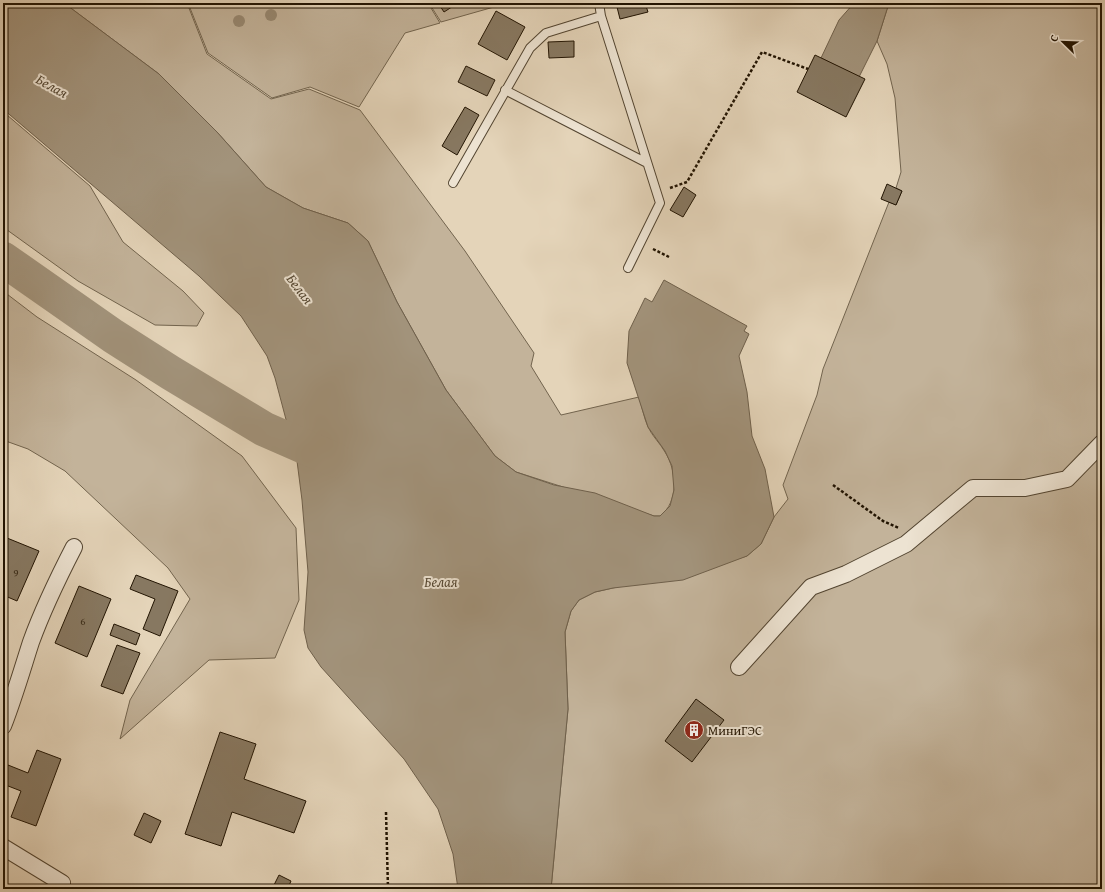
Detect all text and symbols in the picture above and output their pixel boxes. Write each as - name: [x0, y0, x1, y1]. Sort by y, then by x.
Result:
- north arrow: [1043, 22, 1083, 62]
- text: С: [1045, 32, 1062, 44]
- water label: Белая: [33, 69, 72, 103]
- water label: Белая: [282, 270, 318, 308]
- house number: 9: [13, 565, 19, 581]
- water label: Белая: [424, 572, 458, 592]
- house number: 6: [80, 613, 86, 629]
- building icon: МиниГЭС: [683, 719, 705, 741]
- place label: МиниГЭС: [708, 721, 762, 740]

